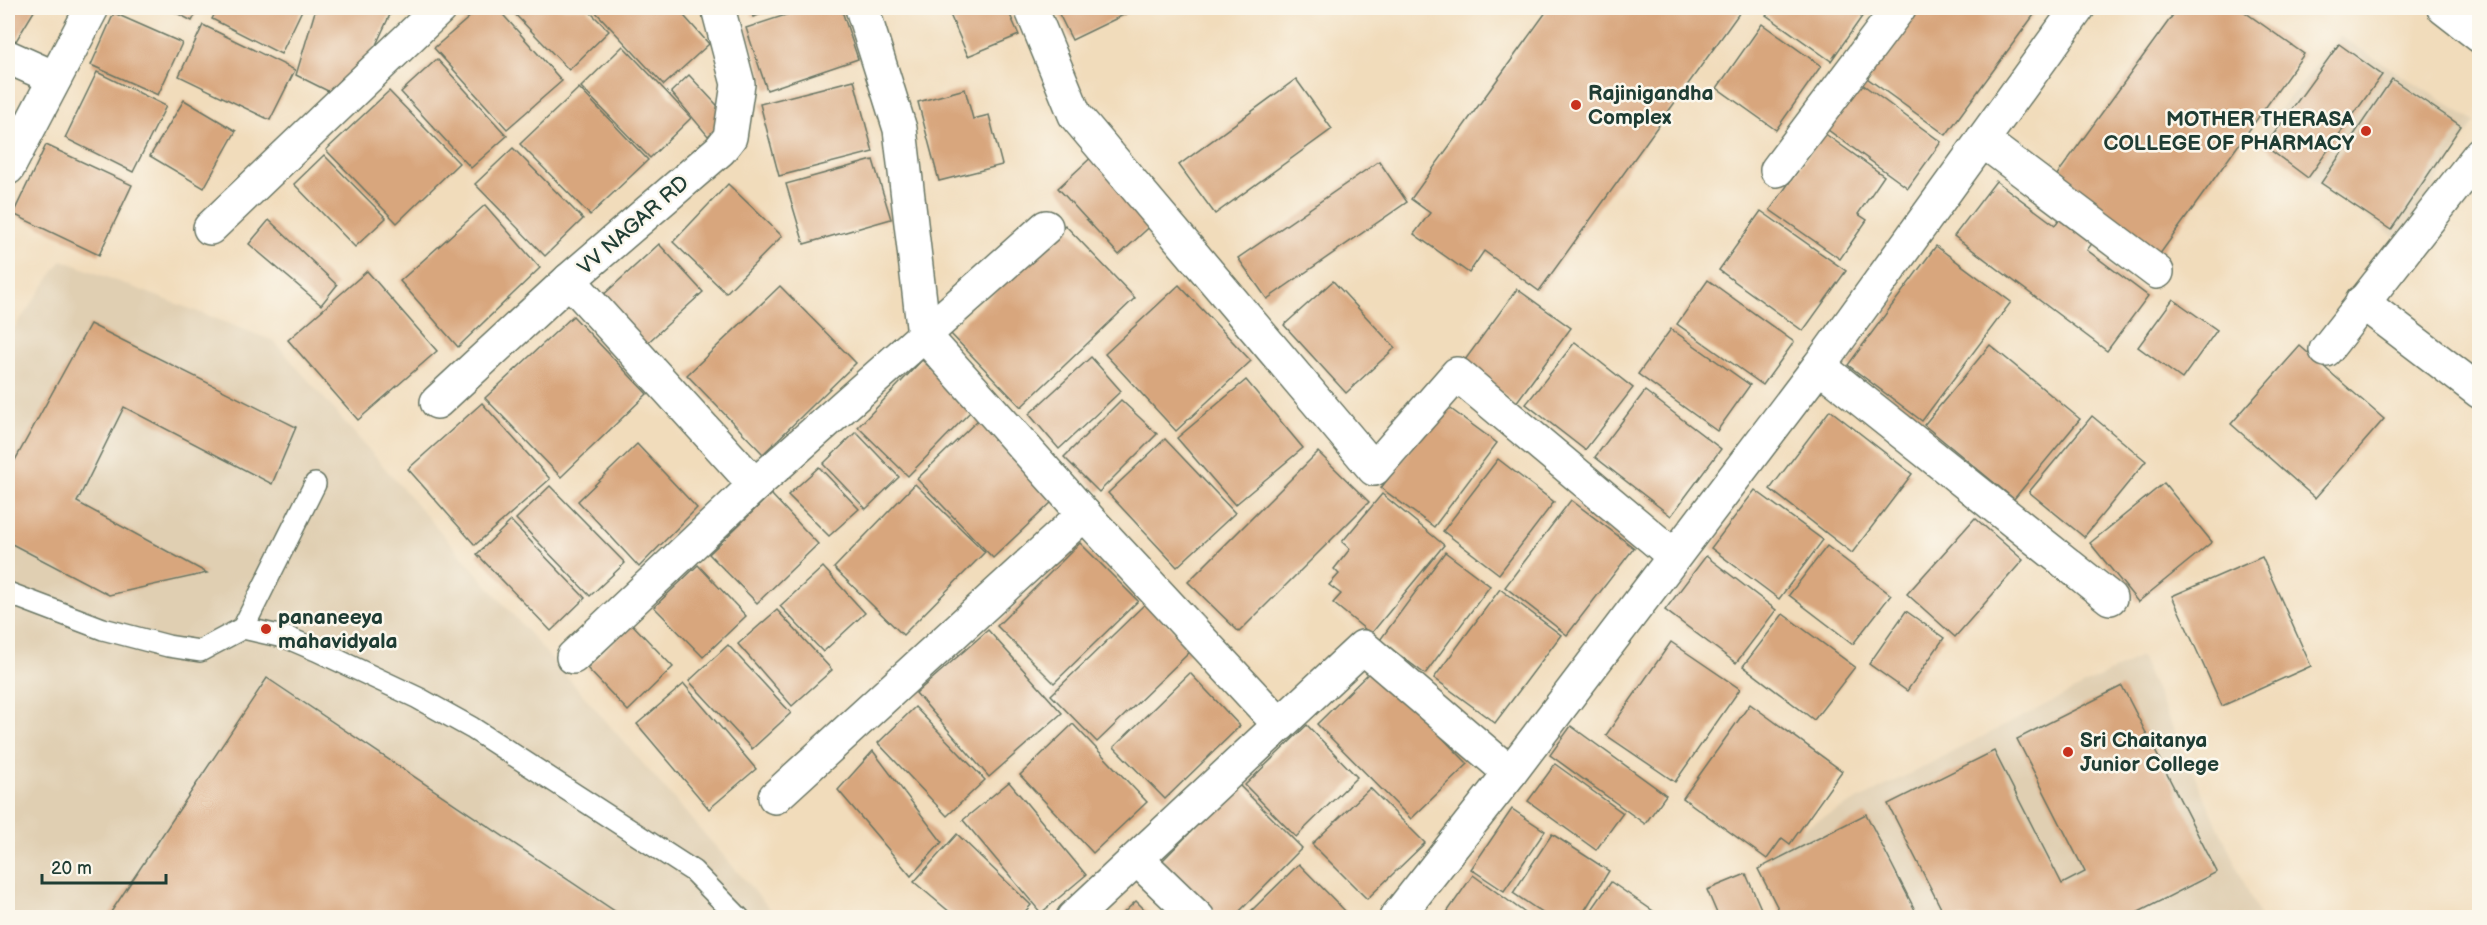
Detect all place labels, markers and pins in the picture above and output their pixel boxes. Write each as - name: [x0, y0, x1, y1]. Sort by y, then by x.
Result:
- place label: Rajinigandha Complex: [1588, 81, 1714, 130]
- marker: Rajinigandha Complex: [1569, 98, 1583, 112]
- place label: MOTHER THERASA COLLEGE OF PHARMACY: [2104, 107, 2355, 156]
- marker: MOTHER THERASA COLLEGE OF PHARMACY: [2359, 124, 2373, 138]
- place label: pananeeya mahavidyala: [278, 605, 398, 654]
- marker: pananeeya mahavidyala: [259, 622, 273, 636]
- place label: Sri Chaitanya Junior College: [2080, 728, 2219, 777]
- marker: Sri Chaitanya Junior College: [2061, 745, 2075, 759]

